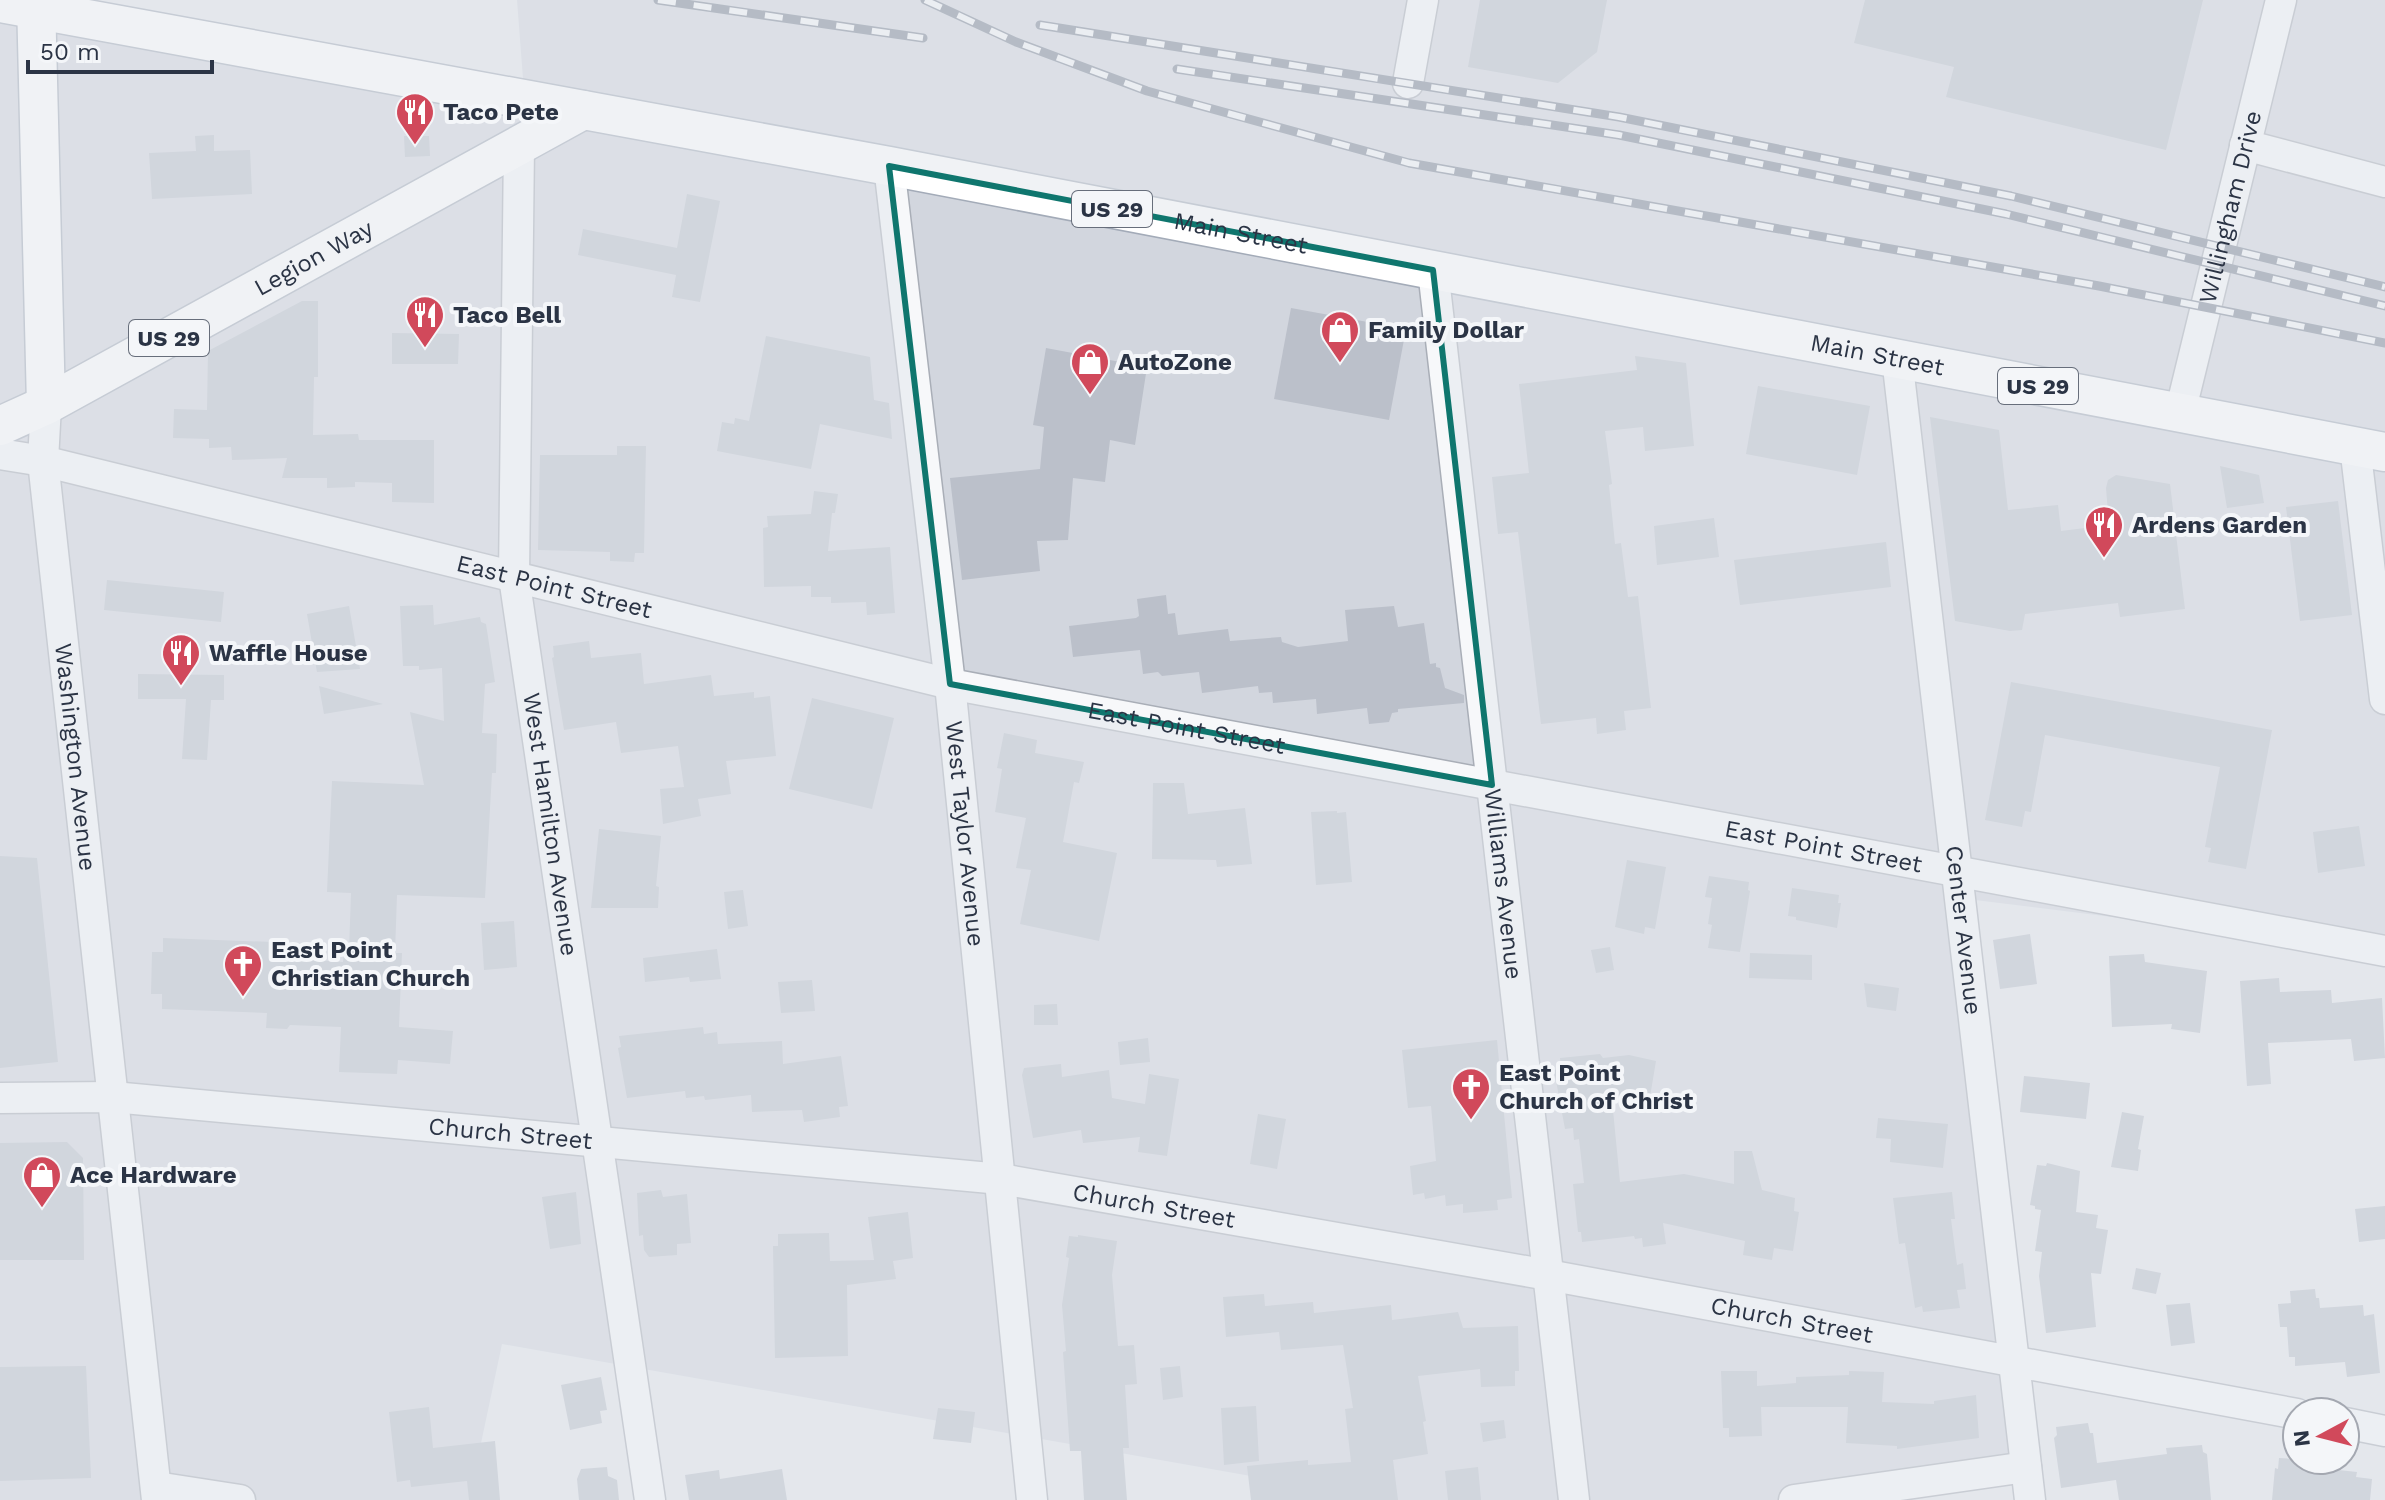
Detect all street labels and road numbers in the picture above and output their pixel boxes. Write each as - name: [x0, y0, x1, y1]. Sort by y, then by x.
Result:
- street label: Willingham Drive: [2193, 108, 2267, 306]
- road number: US 29: [1072, 191, 1152, 227]
- street label: Main Street: [1172, 207, 1310, 260]
- street label: Legion Way: [249, 214, 379, 302]
- road number: US 29: [129, 320, 209, 356]
- street label: Main Street: [1808, 328, 1947, 381]
- road number: US 29: [1998, 368, 2078, 404]
- street label: East Point Street: [454, 549, 655, 624]
- street label: Washington Avenue: [49, 642, 102, 872]
- street label: West Hamilton Avenue: [517, 691, 584, 958]
- street label: East Point Street: [1085, 696, 1287, 760]
- street label: West Taylor Avenue: [940, 719, 990, 948]
- street label: Williams Avenue: [1479, 787, 1528, 981]
- street label: East Point Street: [1722, 814, 1924, 879]
- street label: Center Avenue: [1940, 844, 1987, 1016]
- street label: Church Street: [427, 1112, 593, 1155]
- street label: Church Street: [1071, 1178, 1237, 1234]
- street label: Church Street: [1708, 1291, 1875, 1349]

